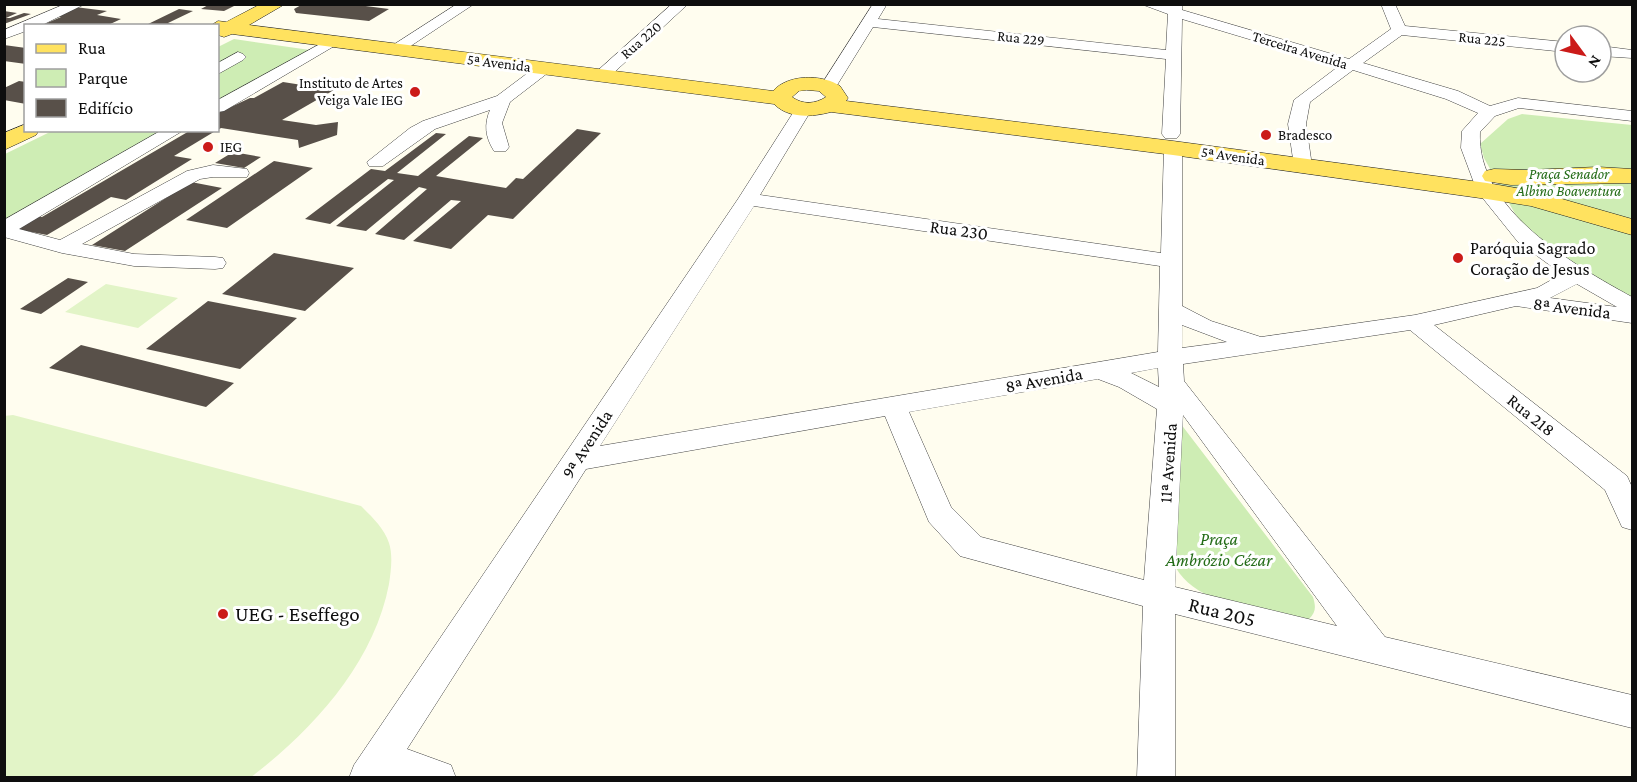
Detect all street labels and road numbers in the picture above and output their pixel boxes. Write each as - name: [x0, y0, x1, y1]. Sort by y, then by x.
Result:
- street label: Rua 220: [617, 18, 665, 62]
- street label: Rua 229: [996, 28, 1046, 48]
- street label: Terceira Avenida: [1250, 28, 1350, 72]
- street label: Rua 225: [1458, 29, 1506, 49]
- street label: 5ª Avenida: [466, 51, 532, 75]
- street label: 5ª Avenida: [1200, 144, 1266, 168]
- street label: Rua 230: [929, 216, 989, 244]
- street label: 8ª Avenida: [1532, 293, 1612, 323]
- street label: 8ª Avenida: [1004, 363, 1084, 397]
- street label: Rua 218: [1503, 390, 1559, 440]
- street label: 9ª Avenida: [557, 406, 617, 482]
- street label: 11ª Avenida: [1155, 422, 1181, 504]
- street label: Rua 205: [1186, 592, 1258, 632]

